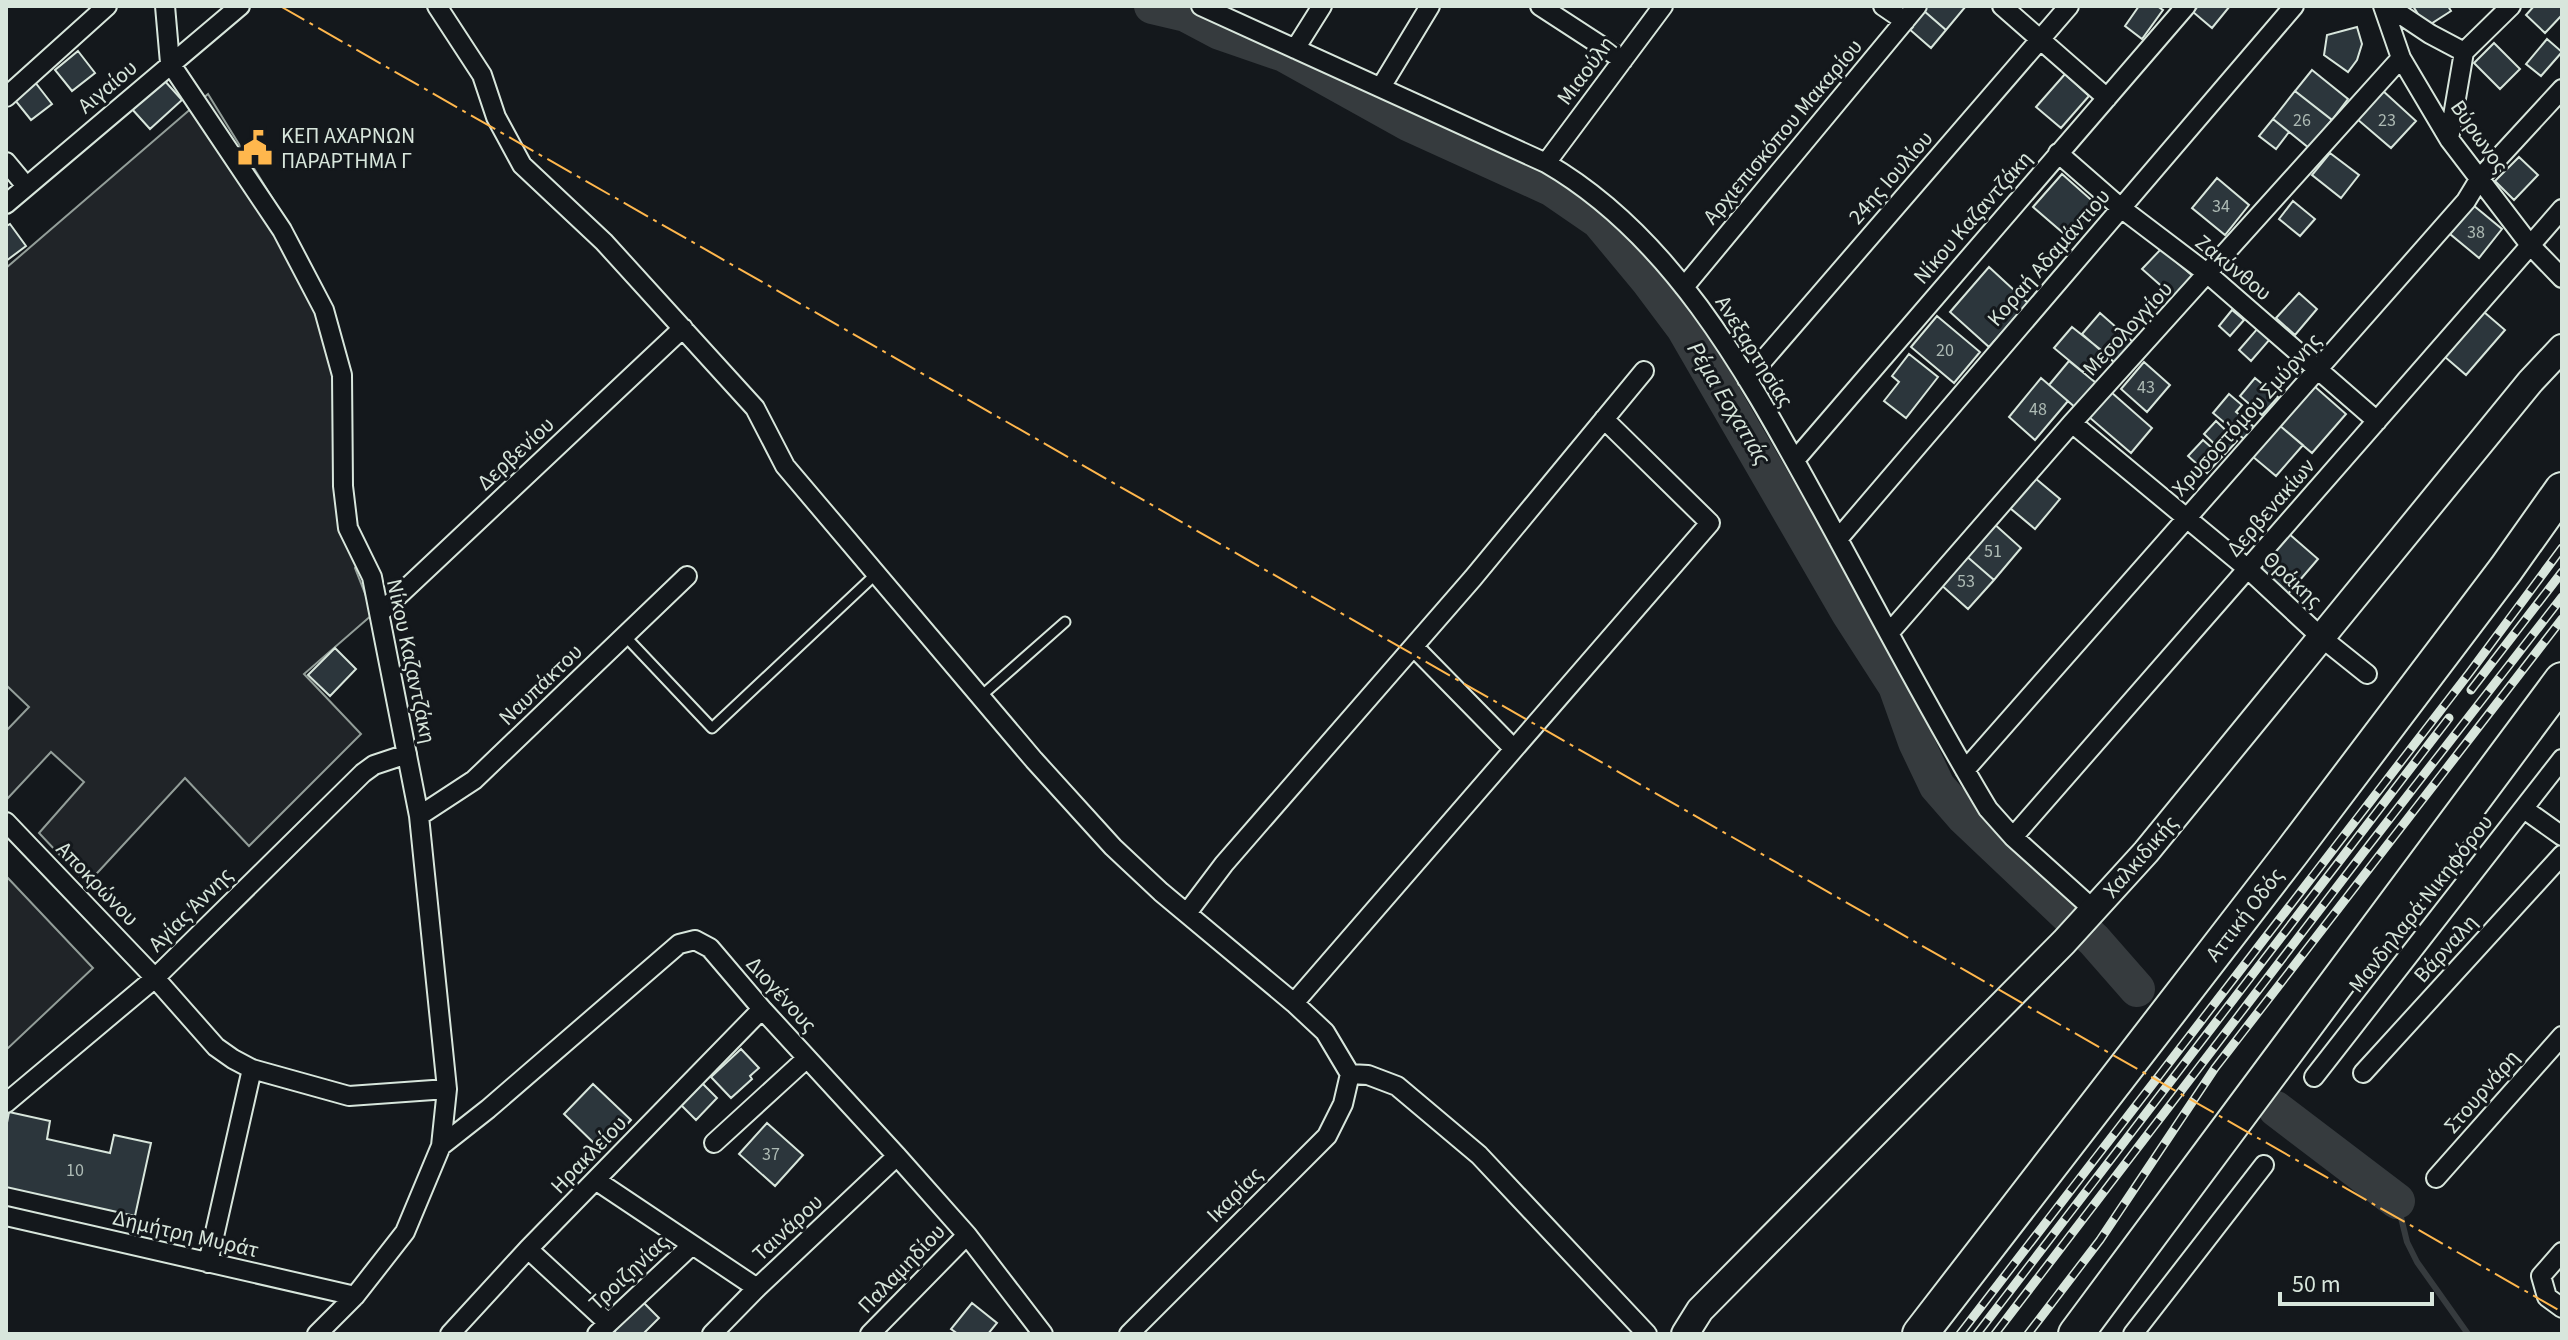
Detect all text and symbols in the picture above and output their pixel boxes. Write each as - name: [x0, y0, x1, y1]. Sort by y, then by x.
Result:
- street label: Μιαούλη: [1549, 29, 1622, 112]
- street label: Αρχιεπισκόπου Μακαρίου: [1695, 32, 1870, 232]
- street label: Αιγαίου: [71, 52, 144, 121]
- street label: Βύρωνος: [2442, 93, 2516, 180]
- house number: 26: [2293, 108, 2311, 133]
- house number: 23: [2378, 108, 2396, 133]
- place label: ΚΕΠ ΑΧΑΡΝΩΝ ΠΑΡΑΡΤΗΜΑ Γ: [281, 120, 415, 177]
- street label: 24ης Ιουλίου: [1841, 124, 1941, 232]
- public building icon: ΚΕΠ ΑΧΑΡΝΩΝ ΠΑΡΑΡΤΗΜΑ Γ: [236, 129, 274, 167]
- street label: Νίκου Καζαντζάκη: [1906, 144, 2040, 291]
- street label: Κοραή Αδαμάντιου: [1980, 182, 2118, 334]
- house number: 34: [2212, 194, 2230, 219]
- house number: 38: [2467, 220, 2485, 245]
- street label: Ζακύνθου: [2188, 227, 2279, 309]
- street label: Μεσολογγίου: [2075, 274, 2180, 383]
- street label: Ανεξαρτησίας: [1707, 289, 1801, 414]
- street label: Χρυσοστόμου Σμύρνης: [2165, 326, 2329, 503]
- water label: Ρέμα Εσχατιάς: [1678, 335, 1780, 472]
- house number: 20: [1936, 338, 1954, 363]
- house number: 43: [2137, 375, 2155, 400]
- house number: 48: [2029, 397, 2047, 422]
- street label: Δερβενίου: [470, 409, 562, 498]
- street label: Δερβενακίων: [2219, 451, 2323, 564]
- house number: 51: [1984, 539, 2002, 564]
- street label: Θράκης: [2255, 544, 2329, 616]
- house number: 53: [1957, 569, 1975, 594]
- street label: Νίκου Καζαντζάκη: [378, 576, 444, 746]
- street label: Ναυπάκτου: [492, 637, 590, 733]
- street label: Χαλκιδικής: [2096, 808, 2186, 905]
- street label: Μανδηλαρά Νικηφόρου: [2341, 808, 2501, 1000]
- street label: Αποκρώνου: [48, 834, 146, 933]
- street label: Αγίας Άννης: [141, 860, 240, 959]
- street label: Αττική Οδός: [2198, 861, 2292, 968]
- street label: Βάρναλη: [2406, 907, 2485, 990]
- street label: Διογένους: [738, 949, 824, 1040]
- street label: Στουρνάρη: [2436, 1043, 2527, 1141]
- street label: Ηρακλείου: [543, 1108, 634, 1201]
- house number: 37: [762, 1142, 780, 1167]
- house number: 10: [66, 1158, 84, 1183]
- street label: Ικαρίας: [1199, 1159, 1270, 1230]
- street label: Ταινάρου: [745, 1187, 830, 1269]
- street label: Δημήτρη Μυράτ: [110, 1202, 262, 1266]
- street label: Παλαμηδίου: [851, 1217, 953, 1321]
- street label: Τροιζηνίας: [582, 1227, 676, 1318]
- scale bar: [2280, 1256, 2432, 1306]
- text: 50 m: [2292, 1267, 2341, 1302]

